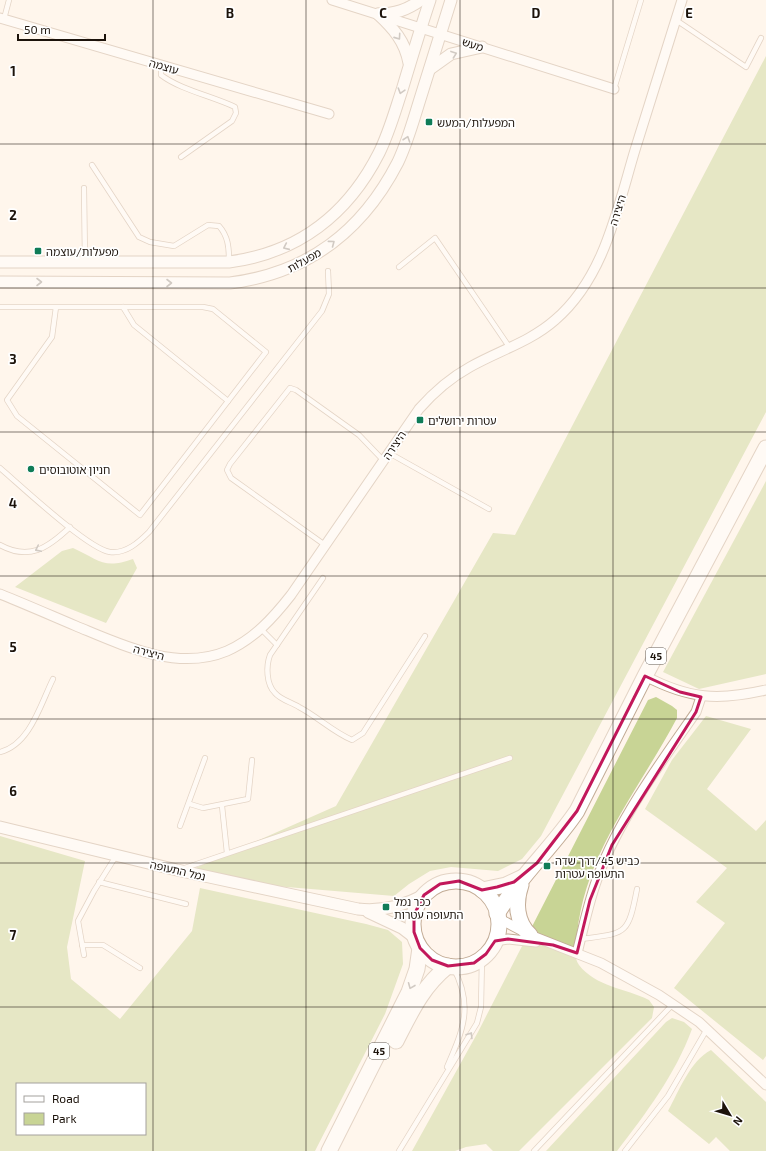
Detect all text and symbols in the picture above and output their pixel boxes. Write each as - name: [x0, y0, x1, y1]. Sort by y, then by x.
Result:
- text: B: [226, 5, 234, 21]
- text: C: [379, 5, 387, 21]
- text: D: [532, 5, 541, 21]
- text: E: [685, 5, 693, 21]
- scale bar: [18, 16, 105, 42]
- text: 50 m: [24, 22, 51, 36]
- one-way arrow: [393, 32, 400, 39]
- street label: מעש: [461, 34, 485, 54]
- one-way arrow: [450, 50, 457, 59]
- street label: עוצמה: [148, 56, 180, 76]
- text: 1: [10, 63, 16, 79]
- one-way arrow: [397, 88, 406, 95]
- place label: המפעלות/המעש: [437, 116, 515, 129]
- marker: המפעלות/המעש: [424, 117, 434, 127]
- one-way arrow: [403, 136, 411, 143]
- street label: היצירה: [606, 193, 628, 227]
- text: 2: [9, 207, 17, 223]
- one-way arrow: [327, 241, 334, 248]
- one-way arrow: [283, 242, 291, 250]
- place label: מפעלות/עוצמה: [46, 245, 118, 258]
- street label: מפעלות: [285, 245, 323, 275]
- marker: מפעלות/עוצמה: [33, 246, 43, 256]
- one-way arrow: [36, 278, 42, 286]
- one-way arrow: [166, 279, 172, 287]
- text: 3: [9, 351, 17, 367]
- place label: עטרות ירושלים: [428, 414, 497, 427]
- marker: עטרות ירושלים: [415, 415, 425, 425]
- street label: היצירה: [380, 428, 408, 462]
- place label: חניון אוטובוסים: [39, 463, 110, 476]
- marker: חניון אוטובוסים: [26, 464, 36, 474]
- text: 4: [9, 495, 17, 511]
- one-way arrow: [35, 544, 42, 552]
- text: 5: [9, 639, 17, 655]
- street label: היצירה: [132, 642, 166, 662]
- road number: 45: [646, 648, 666, 664]
- text: 6: [9, 783, 17, 799]
- place label: כביש 45/דרך שדה התעופה עטרות: [555, 854, 640, 880]
- street label: נמל התעופה: [149, 857, 207, 883]
- marker: כביש 45/דרך שדה התעופה עטרות: [542, 861, 552, 871]
- place label: ככר נמל התעופה עטרות: [394, 895, 464, 921]
- marker: ככר נמל התעופה עטרות: [381, 902, 391, 912]
- text: 7: [10, 927, 17, 943]
- one-way arrow: [408, 983, 416, 990]
- one-way arrow: [465, 1032, 473, 1039]
- road number: 45: [369, 1043, 389, 1059]
- legend: [16, 1083, 146, 1135]
- text: Road: [52, 1091, 80, 1105]
- north arrow: [710, 1095, 750, 1135]
- text: Park: [52, 1111, 77, 1125]
- text: N: [731, 1114, 746, 1129]

